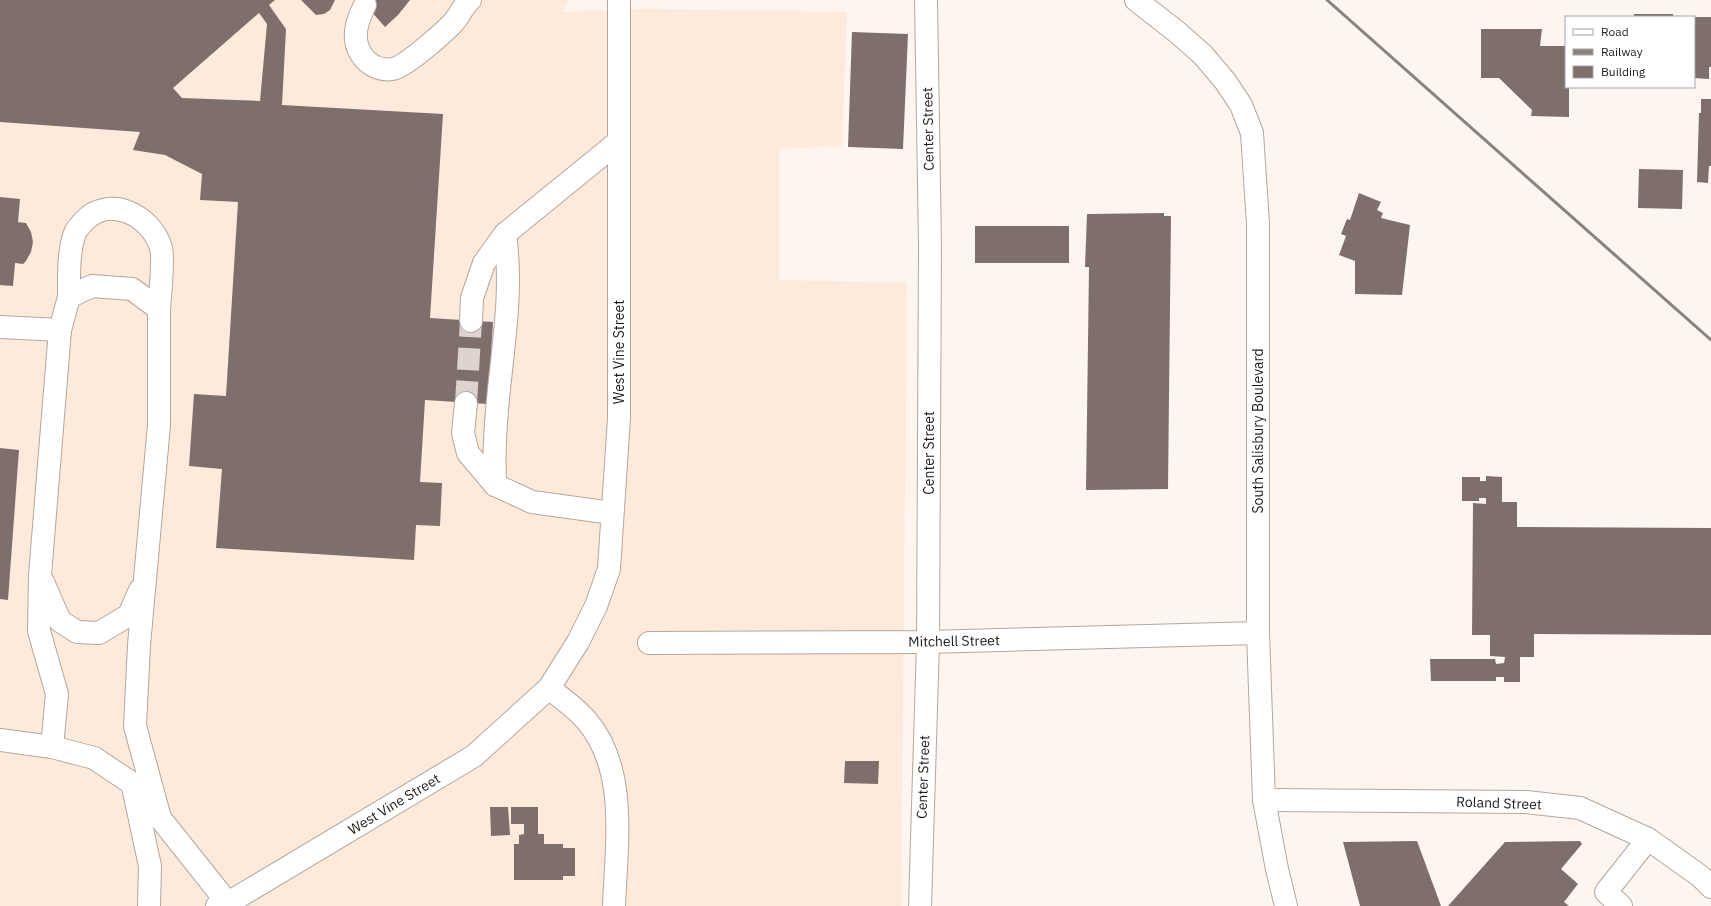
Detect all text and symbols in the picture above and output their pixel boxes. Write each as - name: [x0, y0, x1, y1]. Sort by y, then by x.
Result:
- legend: [1565, 16, 1695, 88]
- text: Road: [1601, 24, 1629, 39]
- text: Railway: [1601, 44, 1643, 59]
- text: Building: [1601, 64, 1646, 79]
- street label: Center Street: [918, 87, 938, 171]
- street label: West Vine Street: [610, 300, 628, 404]
- street label: South Salisbury Boulevard: [1249, 348, 1267, 514]
- street label: Center Street: [920, 411, 938, 495]
- street label: Mitchell Street: [908, 631, 1000, 651]
- street label: Center Street: [913, 735, 933, 819]
- street label: West Vine Street: [345, 769, 443, 839]
- street label: Roland Street: [1456, 793, 1542, 813]

